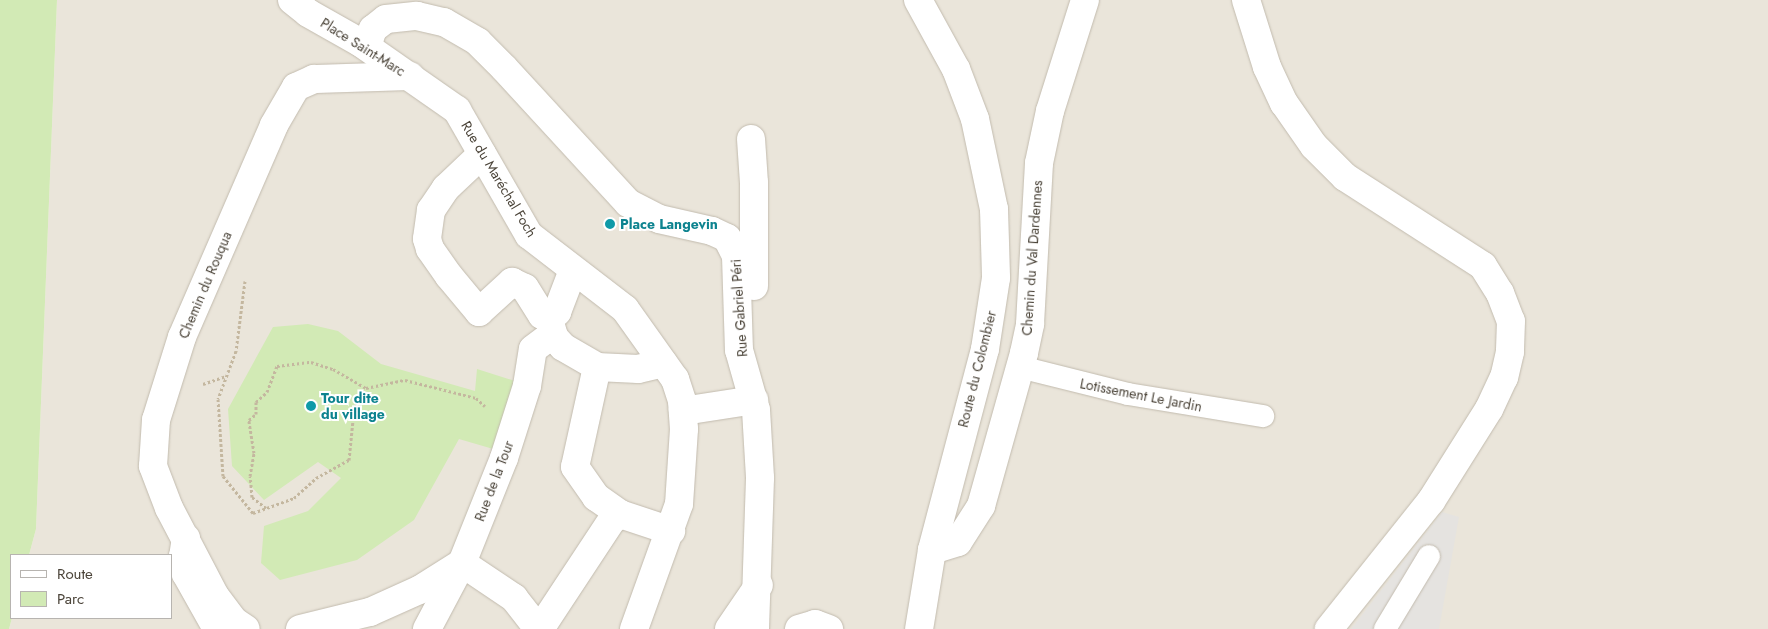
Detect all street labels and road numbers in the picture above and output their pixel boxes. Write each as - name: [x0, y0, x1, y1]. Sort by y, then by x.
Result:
- street label: Place Saint-Marc: [318, 14, 408, 80]
- street label: Rue du Maréchal Foch: [458, 118, 540, 240]
- street label: Chemin du Val Dardennes: [1018, 180, 1046, 336]
- street label: Chemin du Rouqua: [175, 229, 235, 341]
- street label: Rue Gabriel Péri: [727, 258, 751, 358]
- street label: Route du Colombier: [954, 309, 1000, 429]
- street label: Lotissement Le Jardin: [1079, 375, 1203, 415]
- street label: Rue de la Tour: [471, 438, 517, 524]

